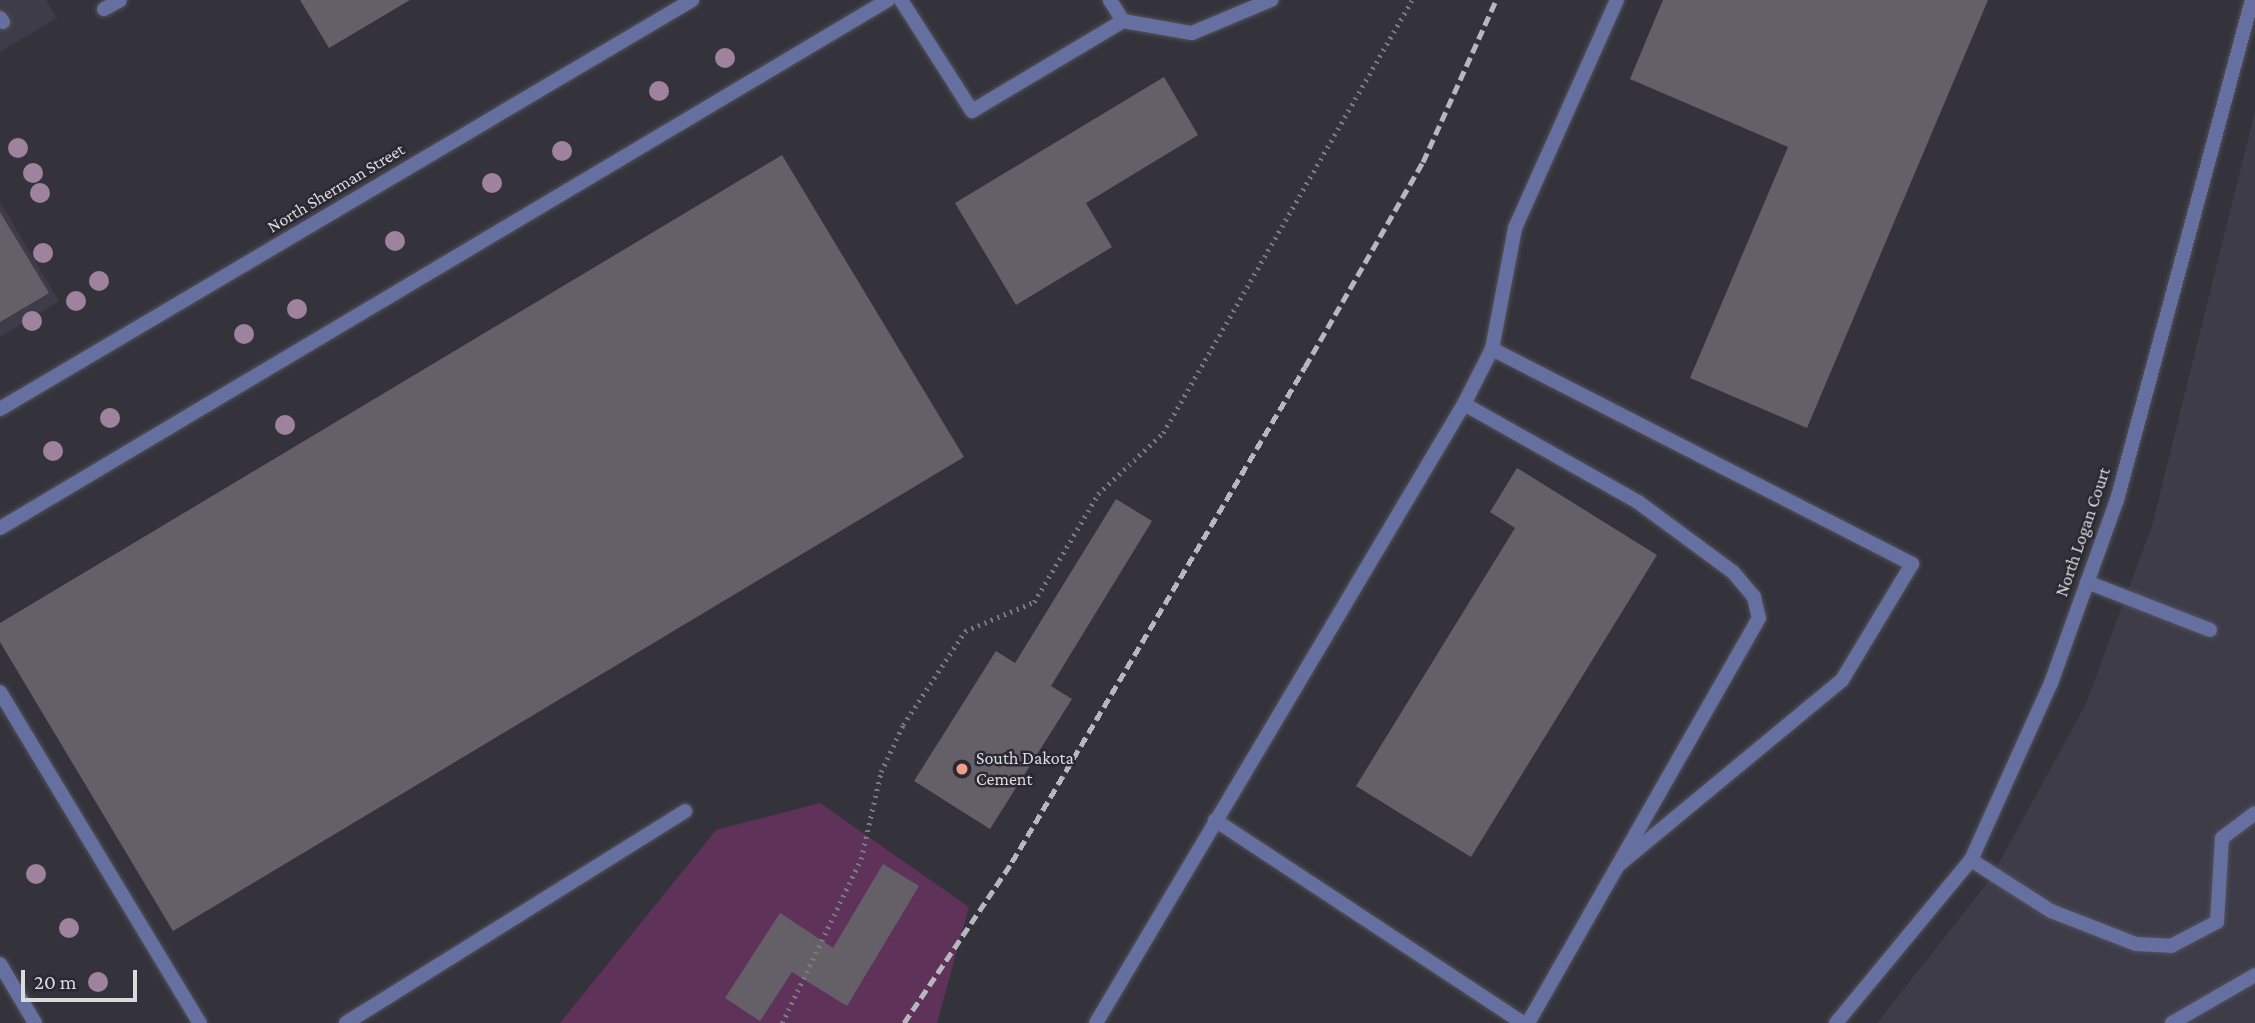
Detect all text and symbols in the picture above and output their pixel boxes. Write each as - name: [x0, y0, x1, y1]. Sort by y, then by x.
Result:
- street label: North Sherman Street: [263, 138, 409, 238]
- street label: North Logan Court: [2051, 465, 2115, 599]
- place label: South Dakota Cement: [976, 748, 1074, 790]
- marker: South Dakota Cement: [954, 761, 970, 777]
- scale bar: [24, 956, 140, 1000]
- text: 20 m: [34, 970, 77, 994]

